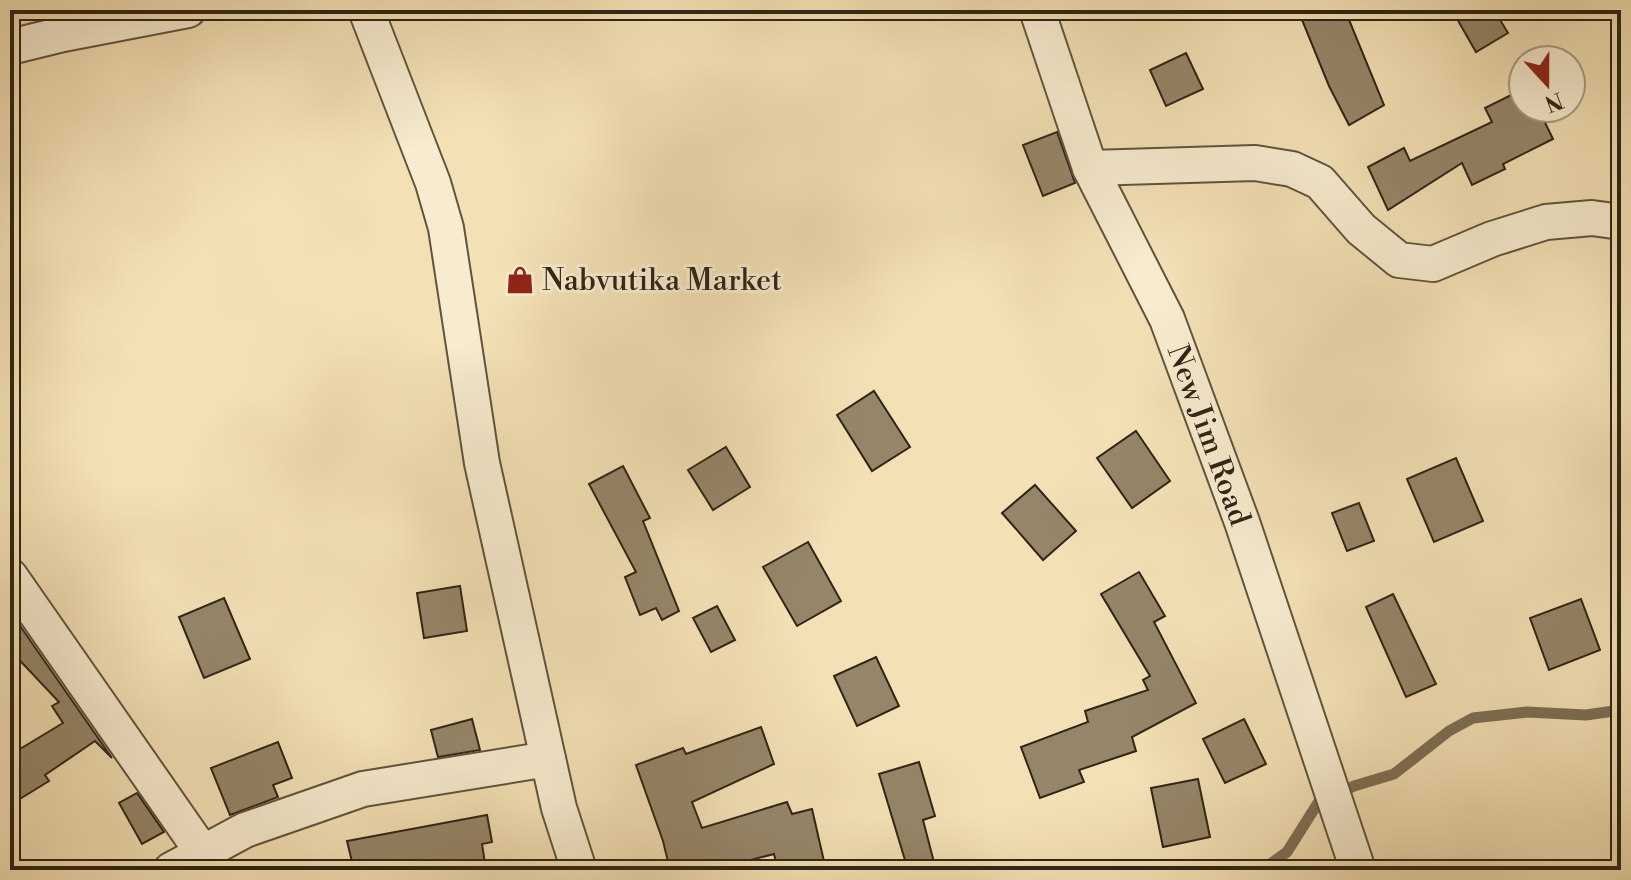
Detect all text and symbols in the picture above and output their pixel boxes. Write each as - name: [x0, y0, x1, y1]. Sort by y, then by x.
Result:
- north arrow: [1507, 44, 1587, 124]
- text: N: [1540, 86, 1567, 117]
- place label: Nabvutika Market: [542, 262, 782, 300]
- shop icon: Nabvutika Market: [505, 265, 535, 295]
- street label: New Jim Road: [1158, 340, 1258, 531]

